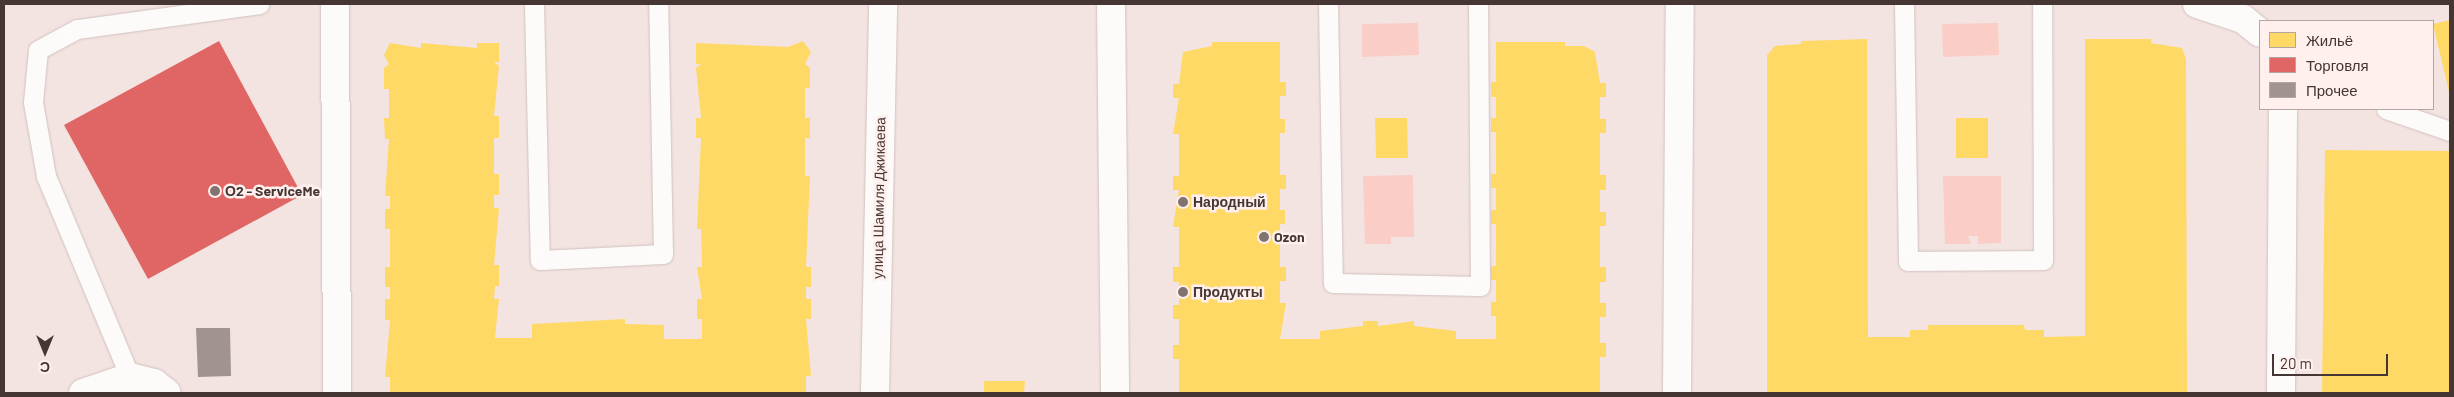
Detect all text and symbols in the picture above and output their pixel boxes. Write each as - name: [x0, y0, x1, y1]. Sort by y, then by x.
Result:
- legend: [2259, 20, 2434, 110]
- text: Жильё: [2306, 31, 2353, 49]
- text: Торговля: [2306, 56, 2369, 74]
- text: Прочее: [2306, 81, 2358, 99]
- street label: улица Шамиля Джикаева: [869, 117, 889, 279]
- place label: О2 - ServiceMe: [225, 183, 320, 199]
- marker: О2 - ServiceMe: [209, 185, 221, 197]
- place label: Народный: [1193, 194, 1266, 210]
- marker: Народный: [1177, 196, 1189, 208]
- place label: Ozon: [1274, 229, 1305, 245]
- marker: Ozon: [1258, 231, 1270, 243]
- place label: Продукты: [1193, 284, 1263, 300]
- marker: Продукты: [1177, 286, 1189, 298]
- north arrow: [20, 327, 70, 377]
- scale bar: [2274, 344, 2390, 376]
- text: 20 m: [2280, 354, 2312, 372]
- text: С: [40, 359, 50, 376]

